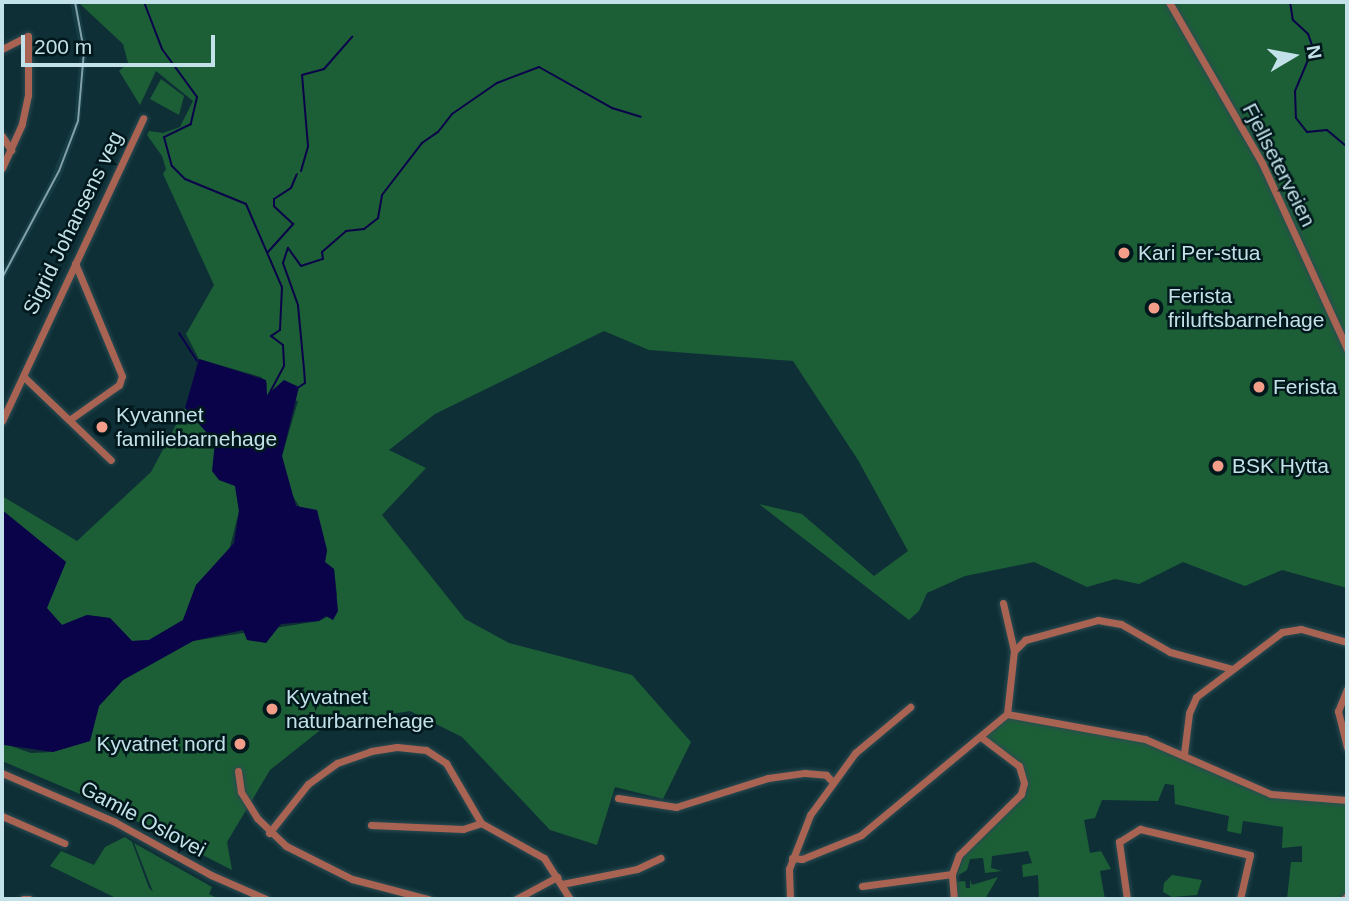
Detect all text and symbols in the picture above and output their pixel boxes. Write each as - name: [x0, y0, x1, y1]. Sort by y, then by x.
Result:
- scale bar: [24, 21, 219, 65]
- north arrow: [1258, 21, 1328, 91]
- text: 200 m: [34, 35, 92, 58]
- text: N: [1303, 44, 1326, 61]
- street label: Fjellseterveien: [1237, 99, 1321, 231]
- street label: Sigrid Johansens veg: [18, 127, 128, 319]
- place label: Kari Per-stua: [1138, 240, 1261, 266]
- marker: Kari Per-stua: [1116, 245, 1132, 261]
- place label: Ferista friluftsbarnehage: [1168, 283, 1324, 333]
- marker: Ferista friluftsbarnehage: [1146, 300, 1162, 316]
- place label: Ferista: [1273, 374, 1337, 400]
- marker: Ferista: [1251, 379, 1267, 395]
- place label: Kyvannet familiebarnehage: [116, 402, 277, 452]
- marker: Kyvannet familiebarnehage: [94, 419, 110, 435]
- place label: BSK Hytta: [1232, 453, 1329, 479]
- marker: BSK Hytta: [1210, 458, 1226, 474]
- place label: Kyvatnet naturbarnehage: [286, 684, 434, 734]
- marker: Kyvatnet naturbarnehage: [264, 701, 280, 717]
- place label: Kyvatnet nord: [96, 731, 226, 757]
- marker: Kyvatnet nord: [232, 736, 248, 752]
- street label: Gamle Oslovei: [76, 776, 210, 862]

